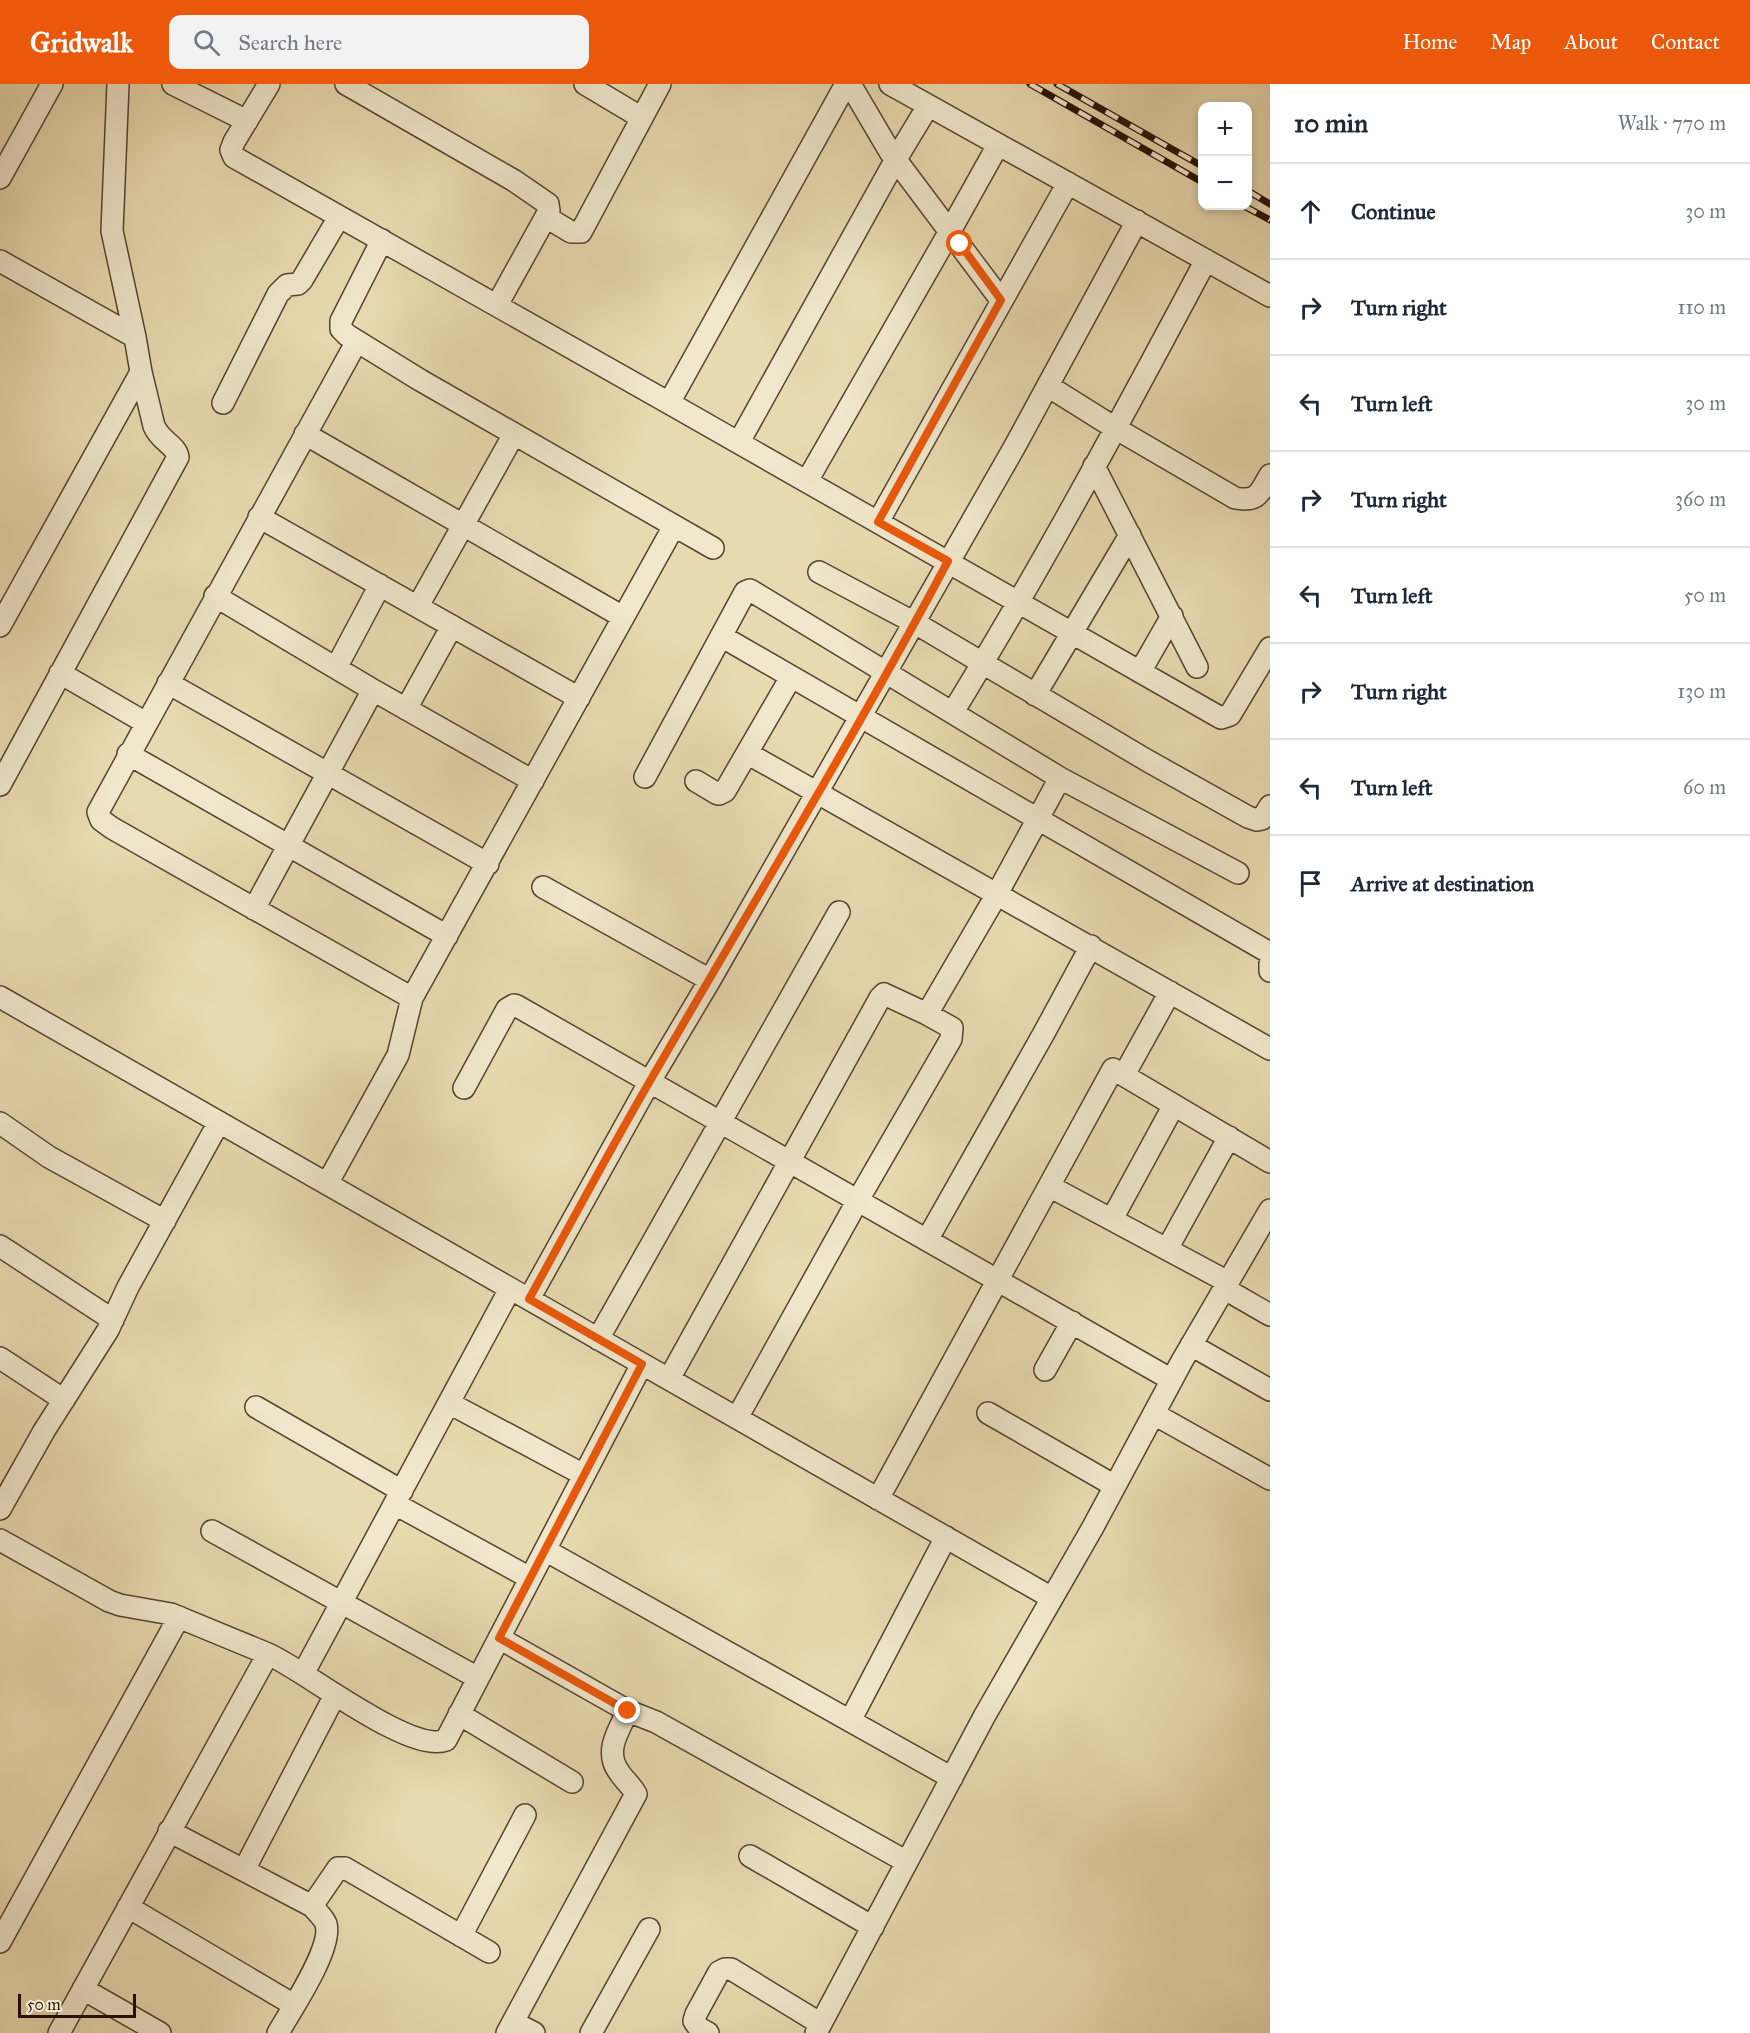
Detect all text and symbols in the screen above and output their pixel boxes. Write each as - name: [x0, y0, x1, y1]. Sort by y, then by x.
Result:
- search box: [169, 15, 589, 69]
- text: Gridwalk: [30, 25, 133, 60]
- icon: search: [190, 26, 223, 59]
- text: Search here: [238, 29, 342, 56]
- text: Home: [1402, 29, 1457, 55]
- text: Map: [1490, 29, 1531, 55]
- text: About: [1564, 29, 1618, 55]
- text: Contact: [1651, 29, 1720, 55]
- map controls: [1198, 102, 1252, 210]
- button: +: [1198, 102, 1252, 156]
- text: 10 min: [1294, 107, 1368, 139]
- text: Walk · 770 m: [1618, 111, 1726, 135]
- button: −: [1198, 156, 1252, 210]
- icon: ahead: [1294, 195, 1327, 228]
- text: Continue: [1351, 198, 1436, 225]
- text: 30 m: [1685, 199, 1726, 223]
- route start: [946, 230, 972, 256]
- icon: right: [1294, 291, 1327, 324]
- text: Turn right: [1351, 294, 1447, 321]
- text: 110 m: [1678, 295, 1726, 319]
- icon: left: [1294, 387, 1327, 420]
- text: Turn left: [1351, 390, 1433, 417]
- text: 30 m: [1685, 391, 1726, 415]
- icon: right: [1294, 483, 1327, 516]
- text: Turn right: [1351, 486, 1447, 513]
- text: 360 m: [1675, 487, 1726, 511]
- icon: left: [1294, 579, 1327, 612]
- text: Turn left: [1351, 582, 1433, 609]
- text: 50 m: [1684, 583, 1726, 607]
- icon: right: [1294, 675, 1327, 708]
- text: Turn right: [1351, 678, 1447, 705]
- text: 130 m: [1677, 679, 1726, 703]
- icon: left: [1294, 771, 1327, 804]
- text: Turn left: [1351, 774, 1433, 801]
- text: 60 m: [1683, 775, 1726, 799]
- icon: arrive: [1294, 867, 1327, 900]
- text: Arrive at destination: [1351, 870, 1534, 897]
- route end: [614, 1697, 640, 1723]
- scale bar: [18, 1991, 136, 2018]
- text: 50 m: [27, 1995, 61, 2014]

